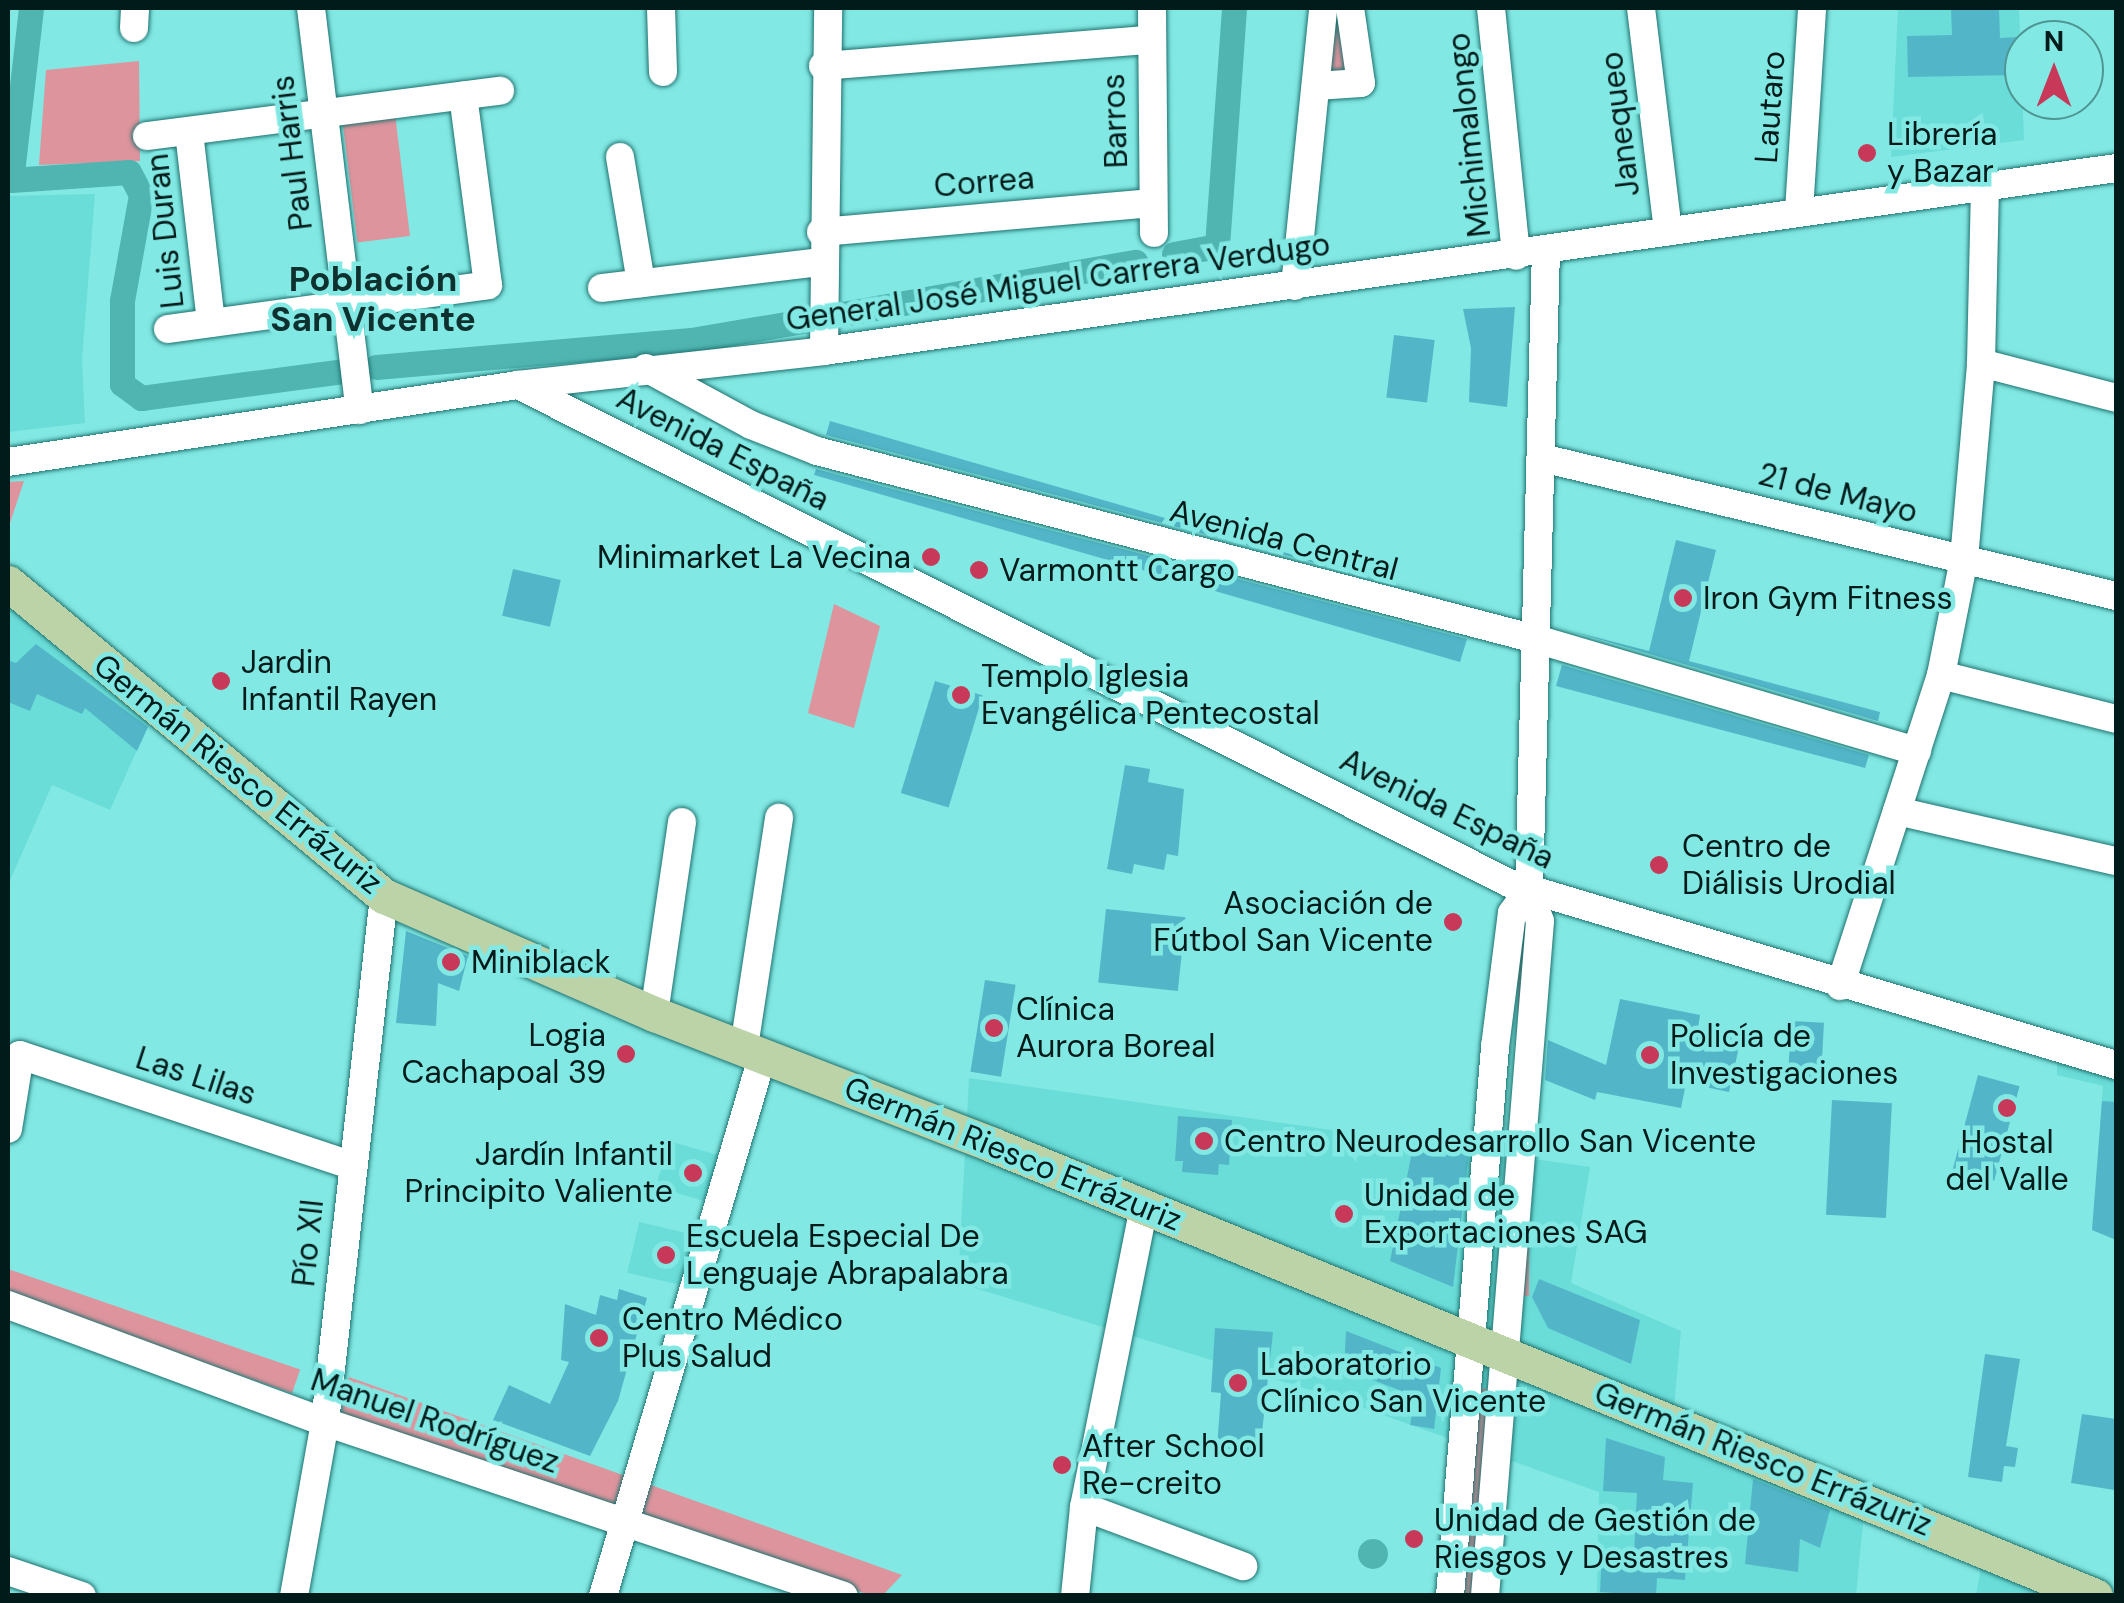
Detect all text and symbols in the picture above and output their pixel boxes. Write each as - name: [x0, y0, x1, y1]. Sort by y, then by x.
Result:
- north arrow: [2004, 20, 2104, 120]
- text: N: [2044, 23, 2064, 60]
- street label: Michimalongo: [1439, 31, 1499, 239]
- street label: Janequeo: [1592, 49, 1648, 199]
- street label: Lautaro: [1747, 49, 1793, 165]
- street label: Paul Harris: [263, 73, 321, 233]
- street label: Barros: [1094, 73, 1136, 169]
- place label: Librería y Bazar: [1887, 116, 1997, 191]
- marker: Librería y Bazar: [1856, 142, 1878, 164]
- street label: Luis Duran: [138, 152, 192, 310]
- street label: Correa: [932, 158, 1036, 206]
- street label: General José Miguel Carrera Verdugo: [784, 225, 1332, 339]
- district label: Población San Vicente: [270, 258, 476, 340]
- street label: Avenida España: [610, 379, 836, 519]
- street label: 21 de Mayo: [1754, 455, 1922, 531]
- street label: Avenida Central: [1166, 491, 1402, 589]
- place label: Minimarket La Vecina: [597, 538, 911, 576]
- marker: Minimarket La Vecina: [920, 546, 942, 568]
- place label: Varmontt Cargo: [999, 551, 1235, 589]
- marker: Varmontt Cargo: [968, 559, 990, 581]
- place label: Iron Gym Fitness: [1703, 579, 1953, 617]
- marker: Iron Gym Fitness: [1672, 587, 1694, 609]
- place label: Jardin Infantil Rayen: [241, 644, 437, 719]
- street label: Germán Riesco Errázuriz: [86, 646, 390, 902]
- place label: Templo Iglesia Evangélica Pentecostal: [981, 658, 1320, 733]
- marker: Jardin Infantil Rayen: [210, 670, 232, 692]
- marker: Templo Iglesia Evangélica Pentecostal: [950, 684, 972, 706]
- street label: Avenida España: [1334, 741, 1560, 877]
- place label: Centro de Diálisis Urodial: [1682, 828, 1896, 903]
- marker: Centro de Diálisis Urodial: [1646, 852, 1672, 878]
- place label: Asociación de Fútbol San Vicente: [1153, 885, 1433, 960]
- marker: Asociación de Fútbol San Vicente: [1442, 911, 1464, 933]
- place label: Miniblack: [471, 943, 611, 981]
- marker: Miniblack: [440, 951, 462, 973]
- place label: Clínica Aurora Boreal: [1016, 991, 1215, 1066]
- marker: Clínica Aurora Boreal: [981, 1015, 1007, 1041]
- place label: Logia Cachapoal 39: [401, 1017, 606, 1092]
- place label: Policía de Investigaciones: [1670, 1018, 1898, 1093]
- street label: Las Lilas: [131, 1039, 261, 1113]
- marker: Logia Cachapoal 39: [615, 1043, 637, 1065]
- marker: Policía de Investigaciones: [1639, 1044, 1661, 1066]
- street label: Germán Riesco Errázuriz: [839, 1069, 1187, 1239]
- marker: Hostal del Valle: [1996, 1097, 2018, 1119]
- place label: Centro Neurodesarrollo San Vicente: [1224, 1122, 1756, 1160]
- place label: Hostal del Valle: [1945, 1124, 2069, 1199]
- marker: Centro Neurodesarrollo San Vicente: [1193, 1130, 1215, 1152]
- place label: Jardín Infantil Principito Valiente: [405, 1136, 673, 1211]
- marker: Jardín Infantil Principito Valiente: [682, 1162, 704, 1184]
- place label: Unidad de Exportaciones SAG: [1364, 1177, 1648, 1252]
- street label: Pío XII: [284, 1198, 332, 1288]
- marker: Unidad de Exportaciones SAG: [1333, 1203, 1355, 1225]
- place label: Escuela Especial De Lenguaje Abrapalabra: [686, 1218, 1009, 1293]
- marker: Escuela Especial De Lenguaje Abrapalabra: [655, 1244, 677, 1266]
- place label: Centro Médico Plus Salud: [622, 1301, 843, 1376]
- marker: Centro Médico Plus Salud: [586, 1325, 612, 1351]
- place label: Laboratorio Clínico San Vicente: [1260, 1346, 1546, 1421]
- street label: Manuel Rodríguez: [306, 1361, 564, 1481]
- marker: Laboratorio Clínico San Vicente: [1225, 1370, 1251, 1396]
- street label: Germán Riesco Errázuriz: [1589, 1374, 1937, 1544]
- place label: After School Re-creito: [1082, 1428, 1265, 1503]
- marker: After School Re-creito: [1051, 1454, 1073, 1476]
- place label: Unidad de Gestión de Riesgos y Desastres: [1434, 1502, 1756, 1577]
- marker: Unidad de Gestión de Riesgos y Desastres: [1403, 1528, 1425, 1550]

